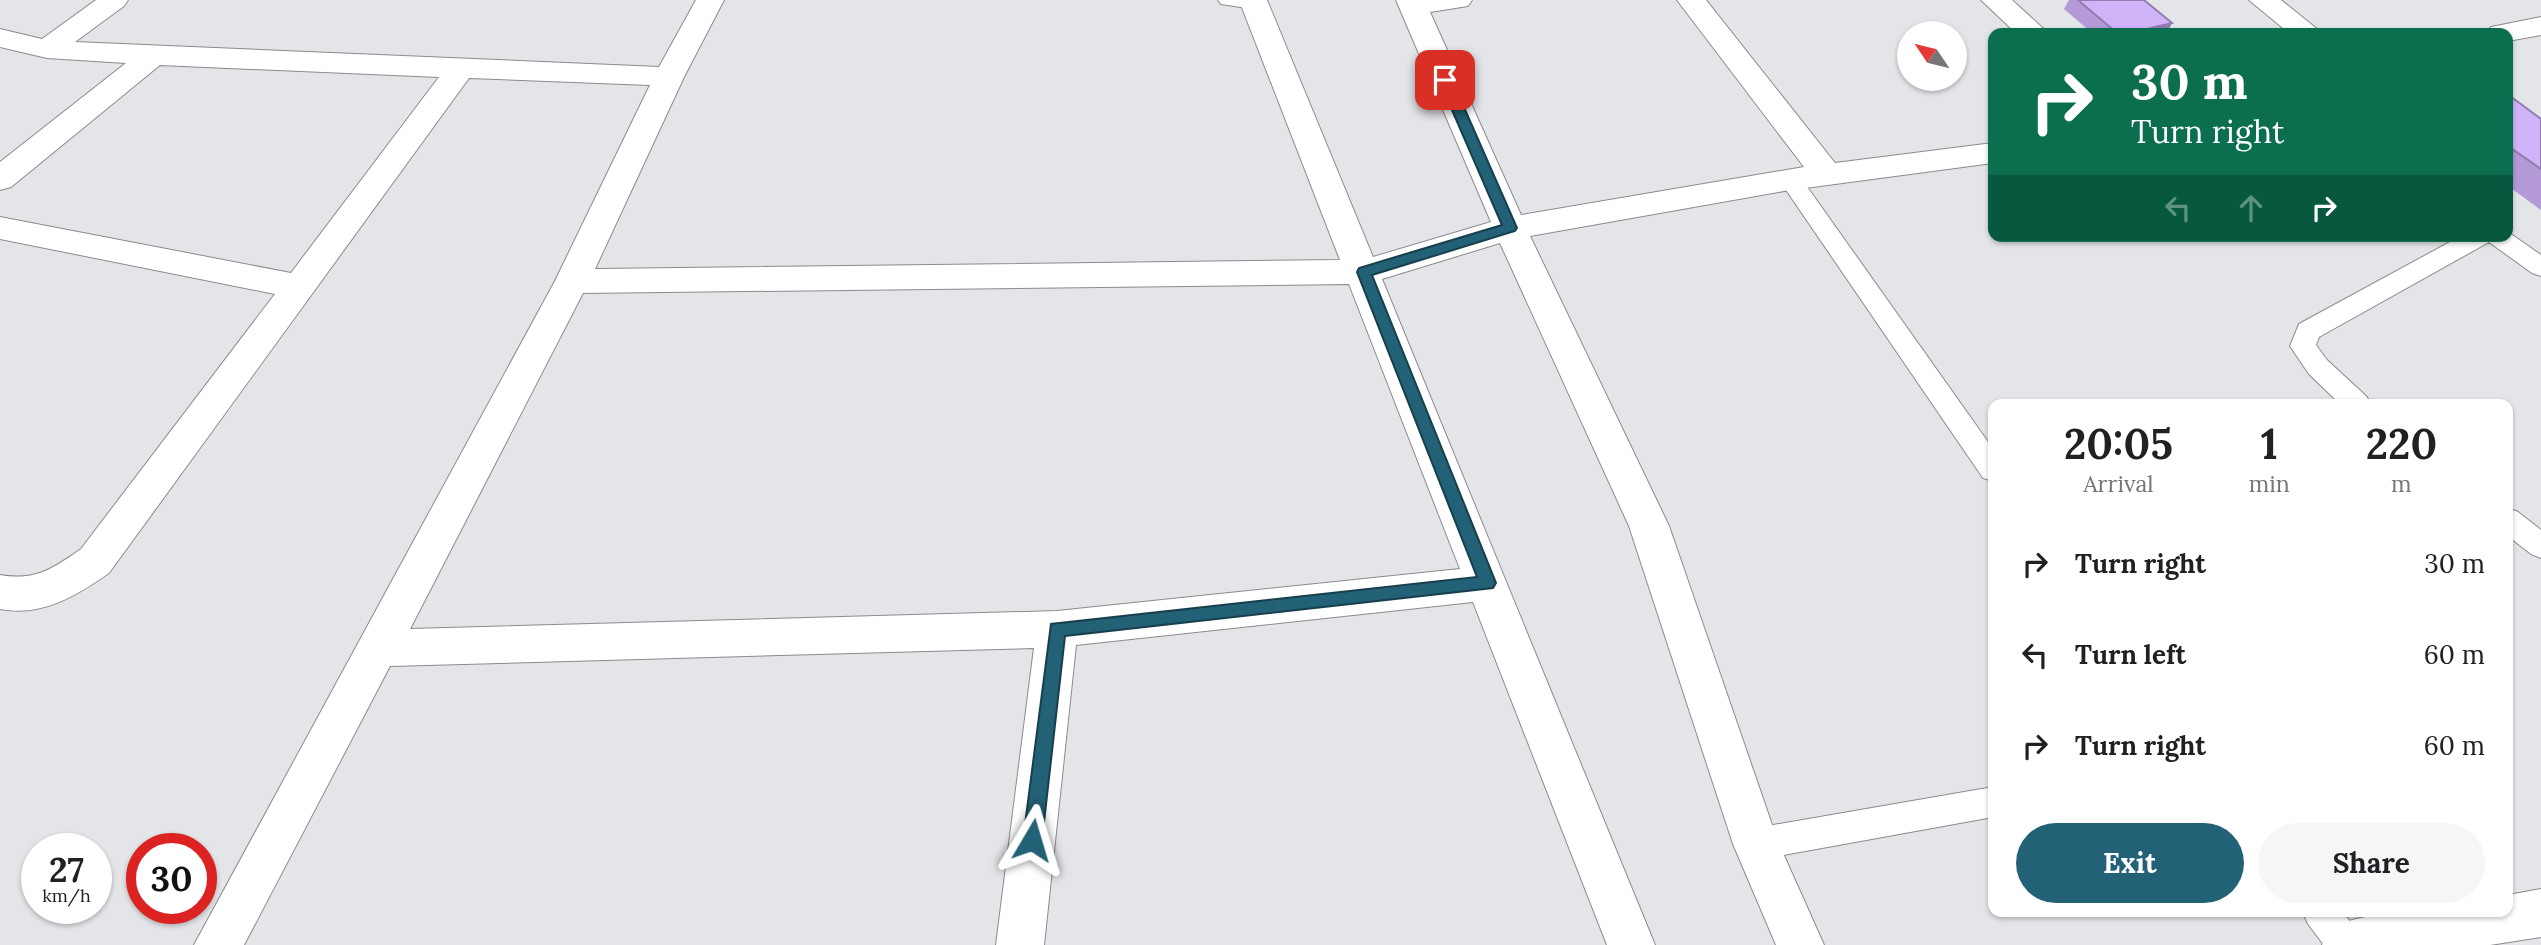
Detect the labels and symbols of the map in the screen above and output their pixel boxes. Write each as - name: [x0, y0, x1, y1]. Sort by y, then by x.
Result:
- north arrow: [1897, 21, 1967, 91]
- pin: [1415, 50, 1475, 110]
- position arrow: [995, 803, 1069, 877]
- speed limit sign: 30: [126, 833, 217, 924]

